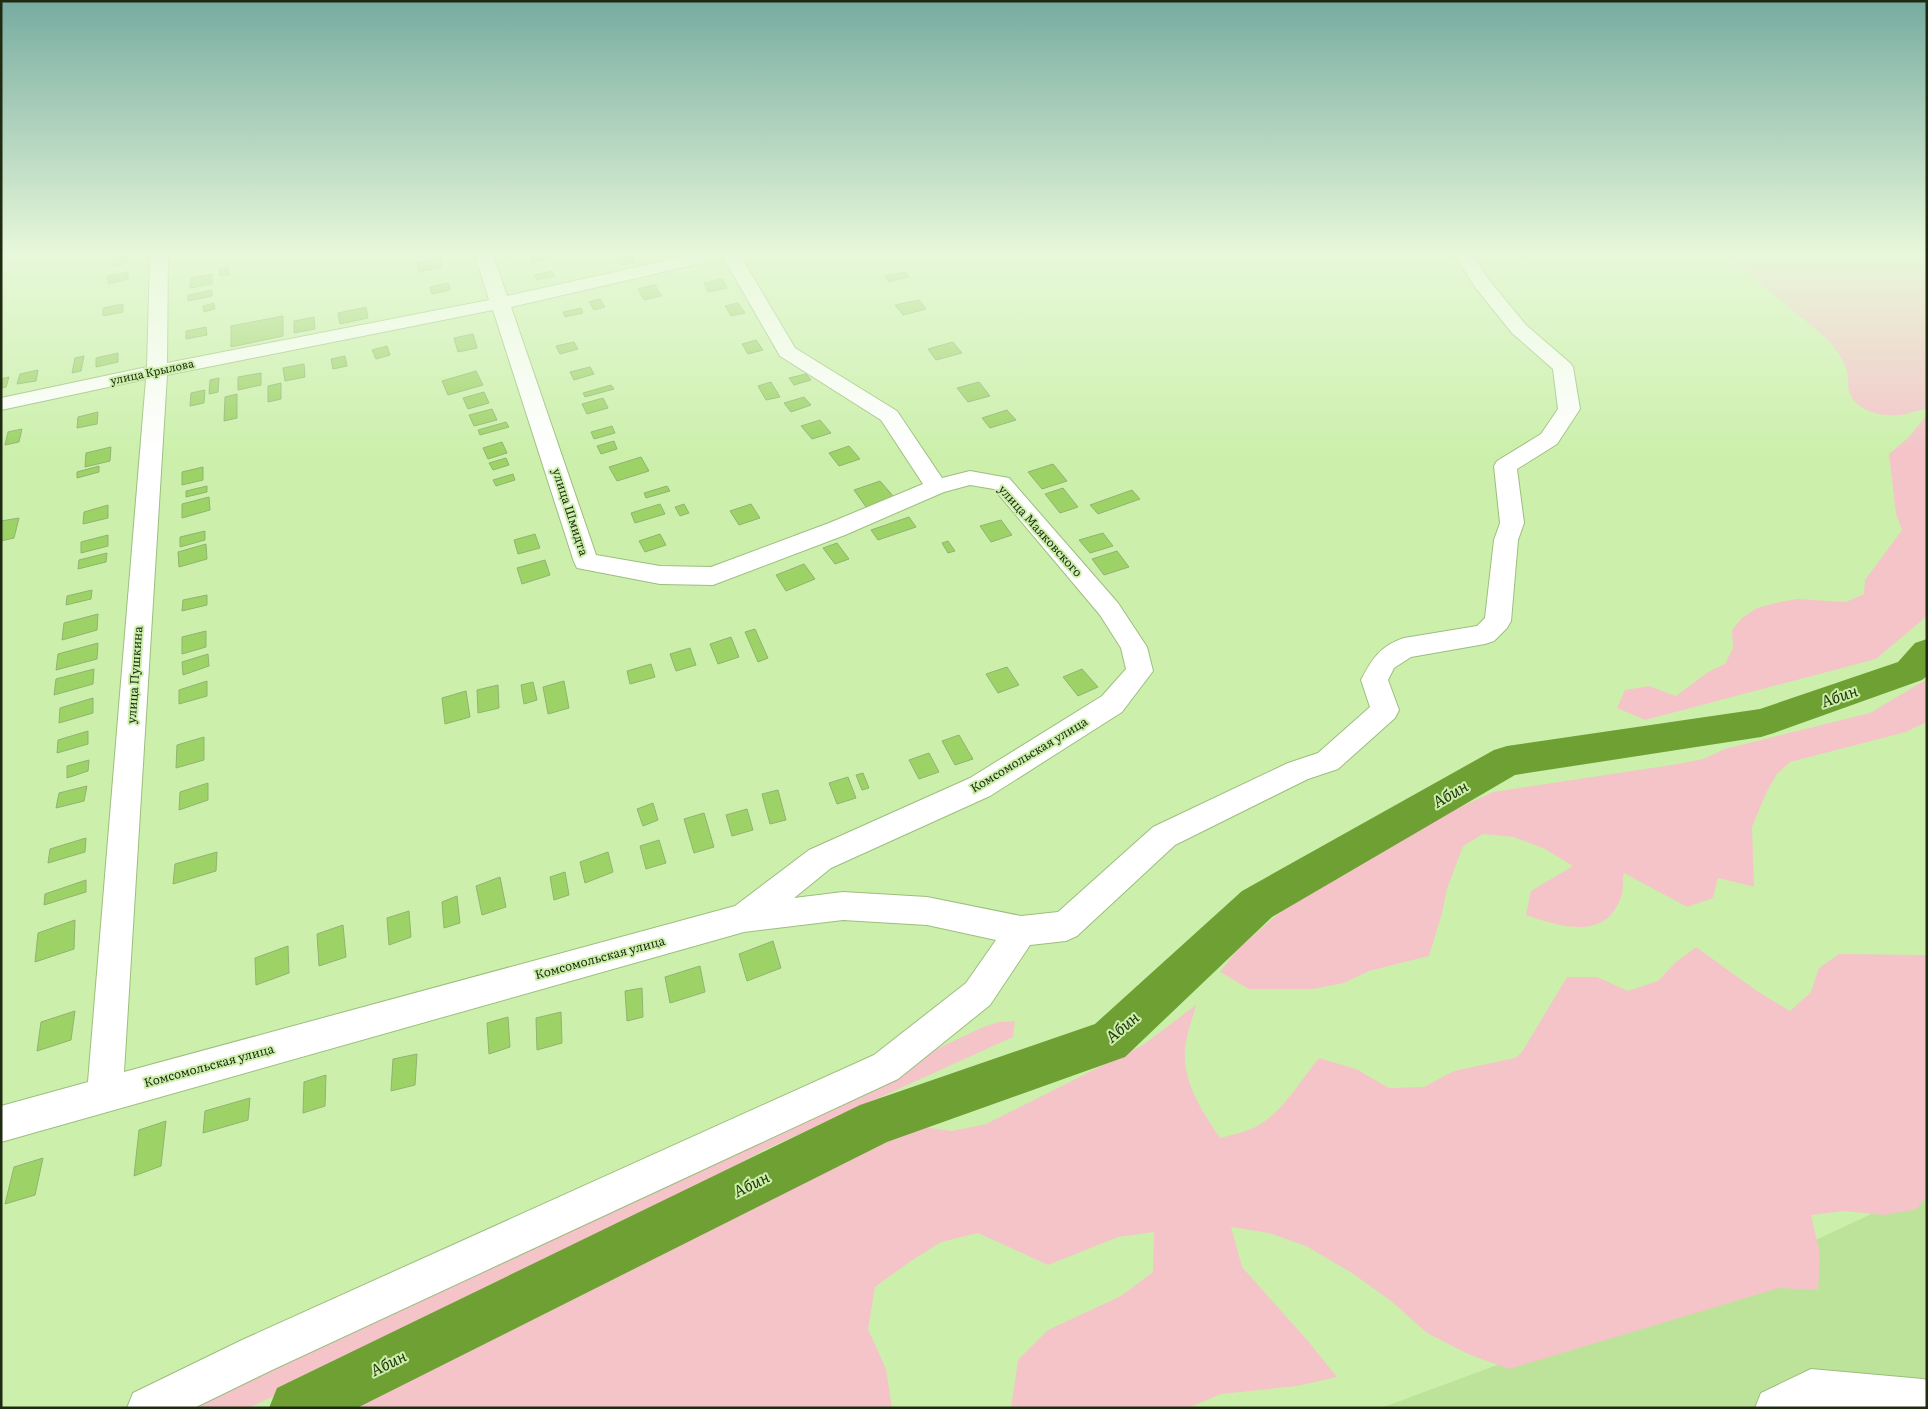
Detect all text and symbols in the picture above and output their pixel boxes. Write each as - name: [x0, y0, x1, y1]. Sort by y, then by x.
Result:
- street label: улица Крылова: [108, 354, 195, 388]
- street label: улица Шмидта: [548, 466, 594, 558]
- street label: улица Маяковского: [994, 480, 1087, 580]
- street label: улица Пушкина: [122, 625, 146, 724]
- water label: Абин: [1817, 678, 1860, 713]
- street label: Комсомольская улица: [966, 712, 1091, 796]
- water label: Абин: [1427, 773, 1472, 813]
- street label: Комсомольская улица: [533, 931, 667, 983]
- water label: Абин: [1099, 1005, 1143, 1048]
- street label: Комсомольская улица: [142, 1039, 276, 1091]
- water label: Абин: [728, 1164, 773, 1202]
- water label: Абин: [365, 1343, 410, 1381]

